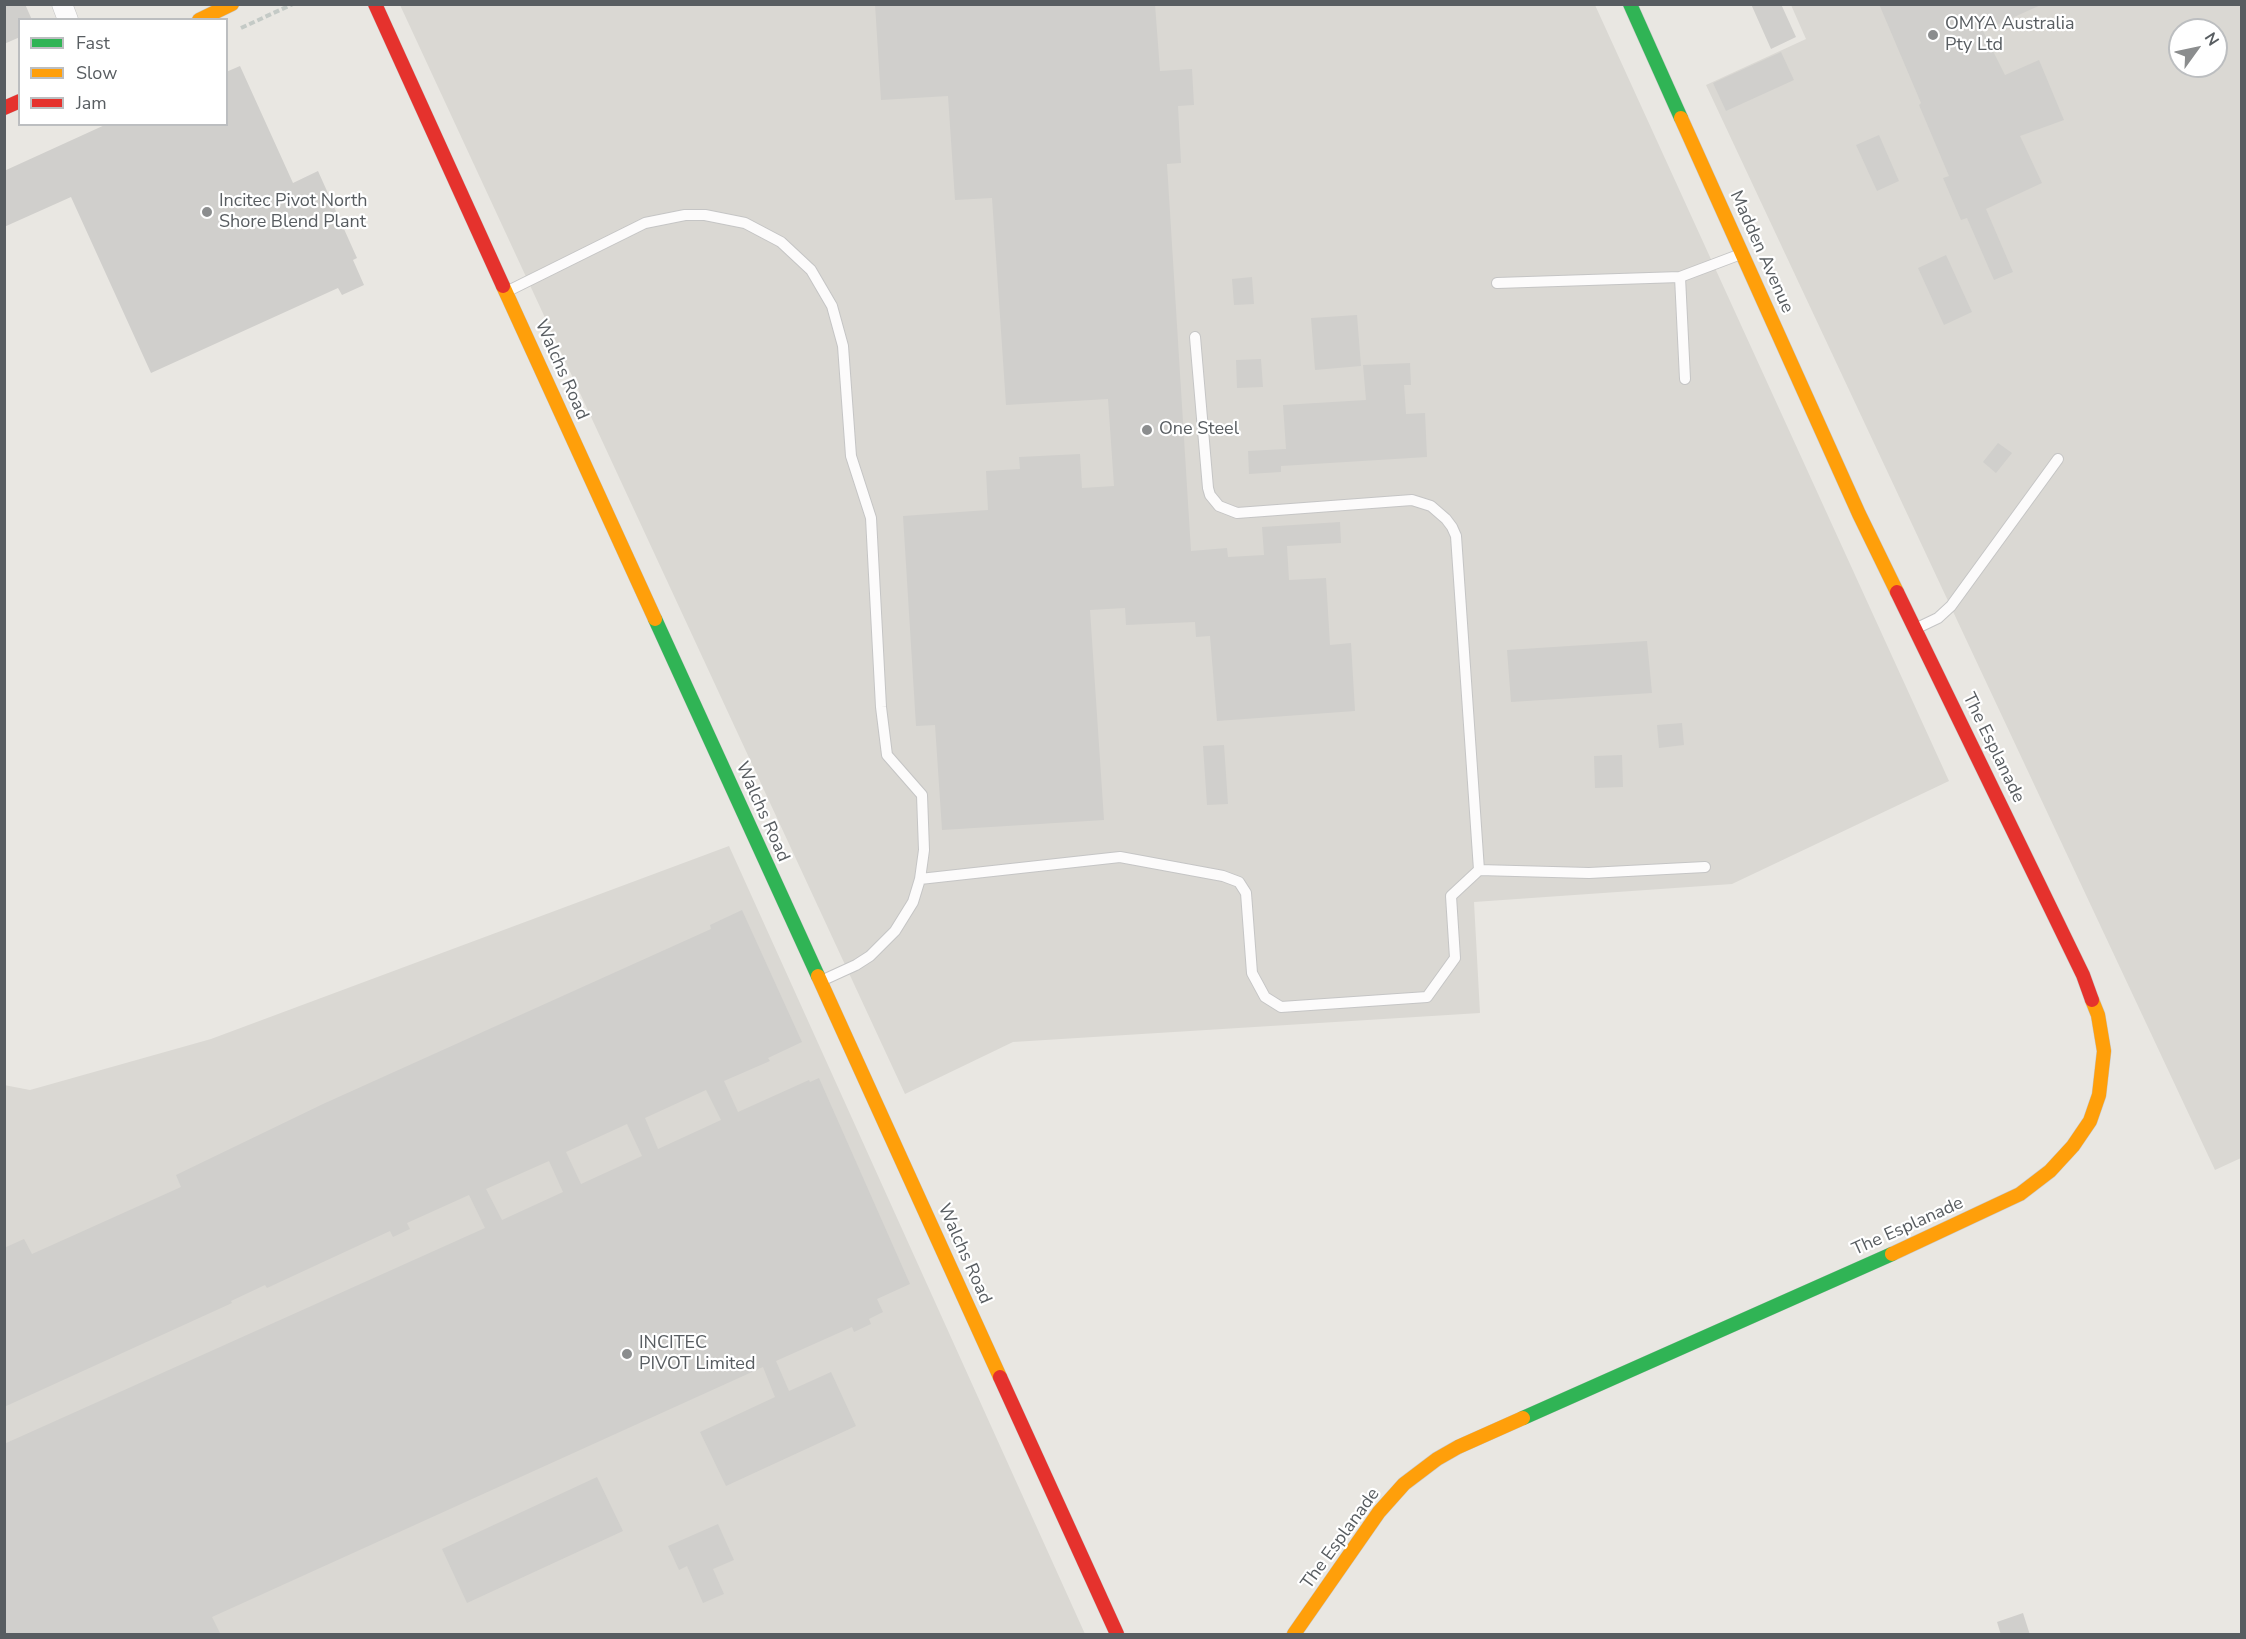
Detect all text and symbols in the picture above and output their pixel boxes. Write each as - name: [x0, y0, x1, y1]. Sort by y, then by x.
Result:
- place label: OMYA Australia Pty Ltd: [1945, 14, 2075, 57]
- legend: [18, 18, 228, 126]
- north arrow: [2168, 18, 2228, 78]
- marker: OMYA Australia Pty Ltd: [1926, 28, 1940, 42]
- text: N: [2199, 28, 2224, 50]
- text: Fast: [76, 31, 110, 55]
- text: Slow: [76, 61, 117, 85]
- text: Jam: [76, 91, 107, 115]
- street label: Madden Avenue: [1724, 187, 1798, 317]
- place label: Incitec Pivot North Shore Blend Plant: [219, 191, 367, 234]
- marker: Incitec Pivot North Shore Blend Plant: [200, 205, 214, 219]
- street label: Walchs Road: [529, 317, 593, 423]
- place label: One Steel: [1159, 419, 1239, 441]
- marker: One Steel: [1140, 423, 1154, 437]
- street label: The Esplanade: [1957, 690, 2029, 806]
- street label: Walchs Road: [730, 759, 794, 865]
- street label: The Esplanade: [1849, 1193, 1967, 1261]
- street label: Walchs Road: [932, 1201, 996, 1307]
- place label: INCITEC PIVOT Limited: [639, 1333, 755, 1376]
- marker: INCITEC PIVOT Limited: [620, 1347, 634, 1361]
- street label: The Esplanade: [1297, 1484, 1385, 1594]

